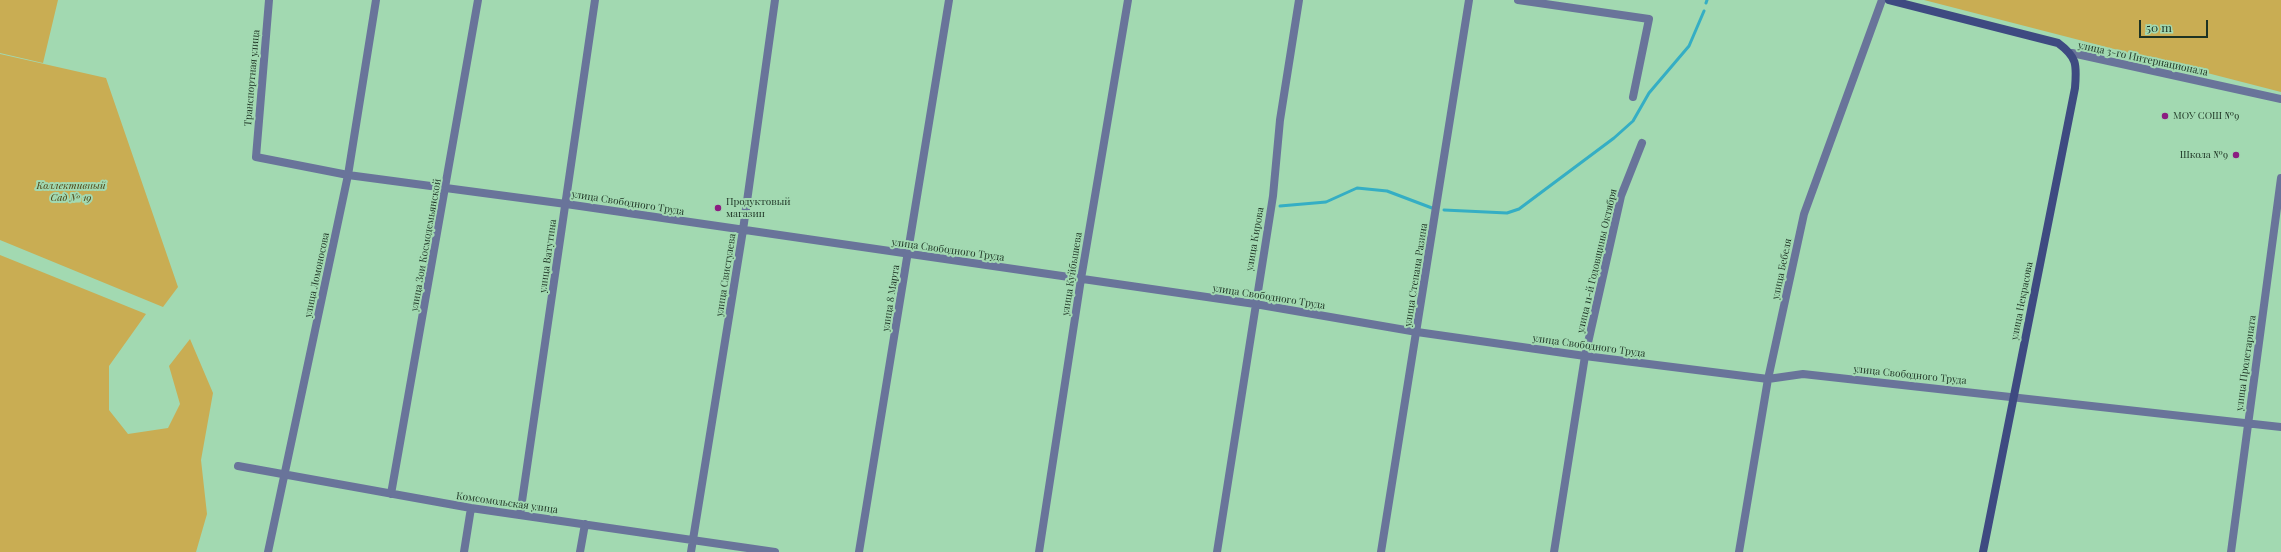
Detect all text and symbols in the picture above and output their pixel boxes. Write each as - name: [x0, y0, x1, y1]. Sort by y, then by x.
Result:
- scale bar: [2141, 12, 2210, 38]
- text: 50 m: [2146, 19, 2172, 35]
- street label: Транспортная улица: [242, 29, 262, 127]
- street label: улица 3-го Интернационала: [2077, 39, 2209, 79]
- place label: МОУ СОШ №9: [2173, 110, 2239, 122]
- marker: МОУ СОШ №9: [2160, 111, 2170, 121]
- place label: Школа №9: [2180, 149, 2228, 161]
- marker: Школа №9: [2231, 150, 2241, 160]
- street label: улица Зои Космодемьянской: [408, 178, 444, 312]
- park label: Коллективный Сад № 19: [36, 180, 106, 204]
- street label: улица Свободного Труда: [571, 188, 685, 218]
- street label: улица 11-й Годовщины Октября: [1575, 188, 1619, 334]
- place label: Продуктовый магазин: [726, 196, 790, 220]
- marker: Продуктовый магазин: [713, 203, 723, 213]
- street label: улица Кирова: [1244, 206, 1266, 272]
- street label: улица Ватутина: [537, 218, 559, 294]
- street label: улица Степана Разина: [1402, 222, 1430, 328]
- street label: улица Ломоносова: [302, 231, 332, 319]
- street label: улица Куйбышева: [1059, 231, 1085, 317]
- street label: улица Свистулева: [714, 233, 738, 317]
- street label: улица Свободного Труда: [891, 236, 1005, 264]
- street label: улица Бебеля: [1770, 237, 1794, 301]
- street label: улица Некрасова: [2009, 261, 2035, 341]
- street label: улица 8 Марта: [880, 264, 902, 332]
- street label: улица Свободного Труда: [1212, 282, 1326, 312]
- street label: улица Пролетариата: [2233, 314, 2259, 412]
- street label: улица Свободного Труда: [1532, 332, 1646, 360]
- street label: улица Свободного Труда: [1853, 363, 1967, 387]
- street label: Комсомольская улица: [455, 490, 559, 516]

